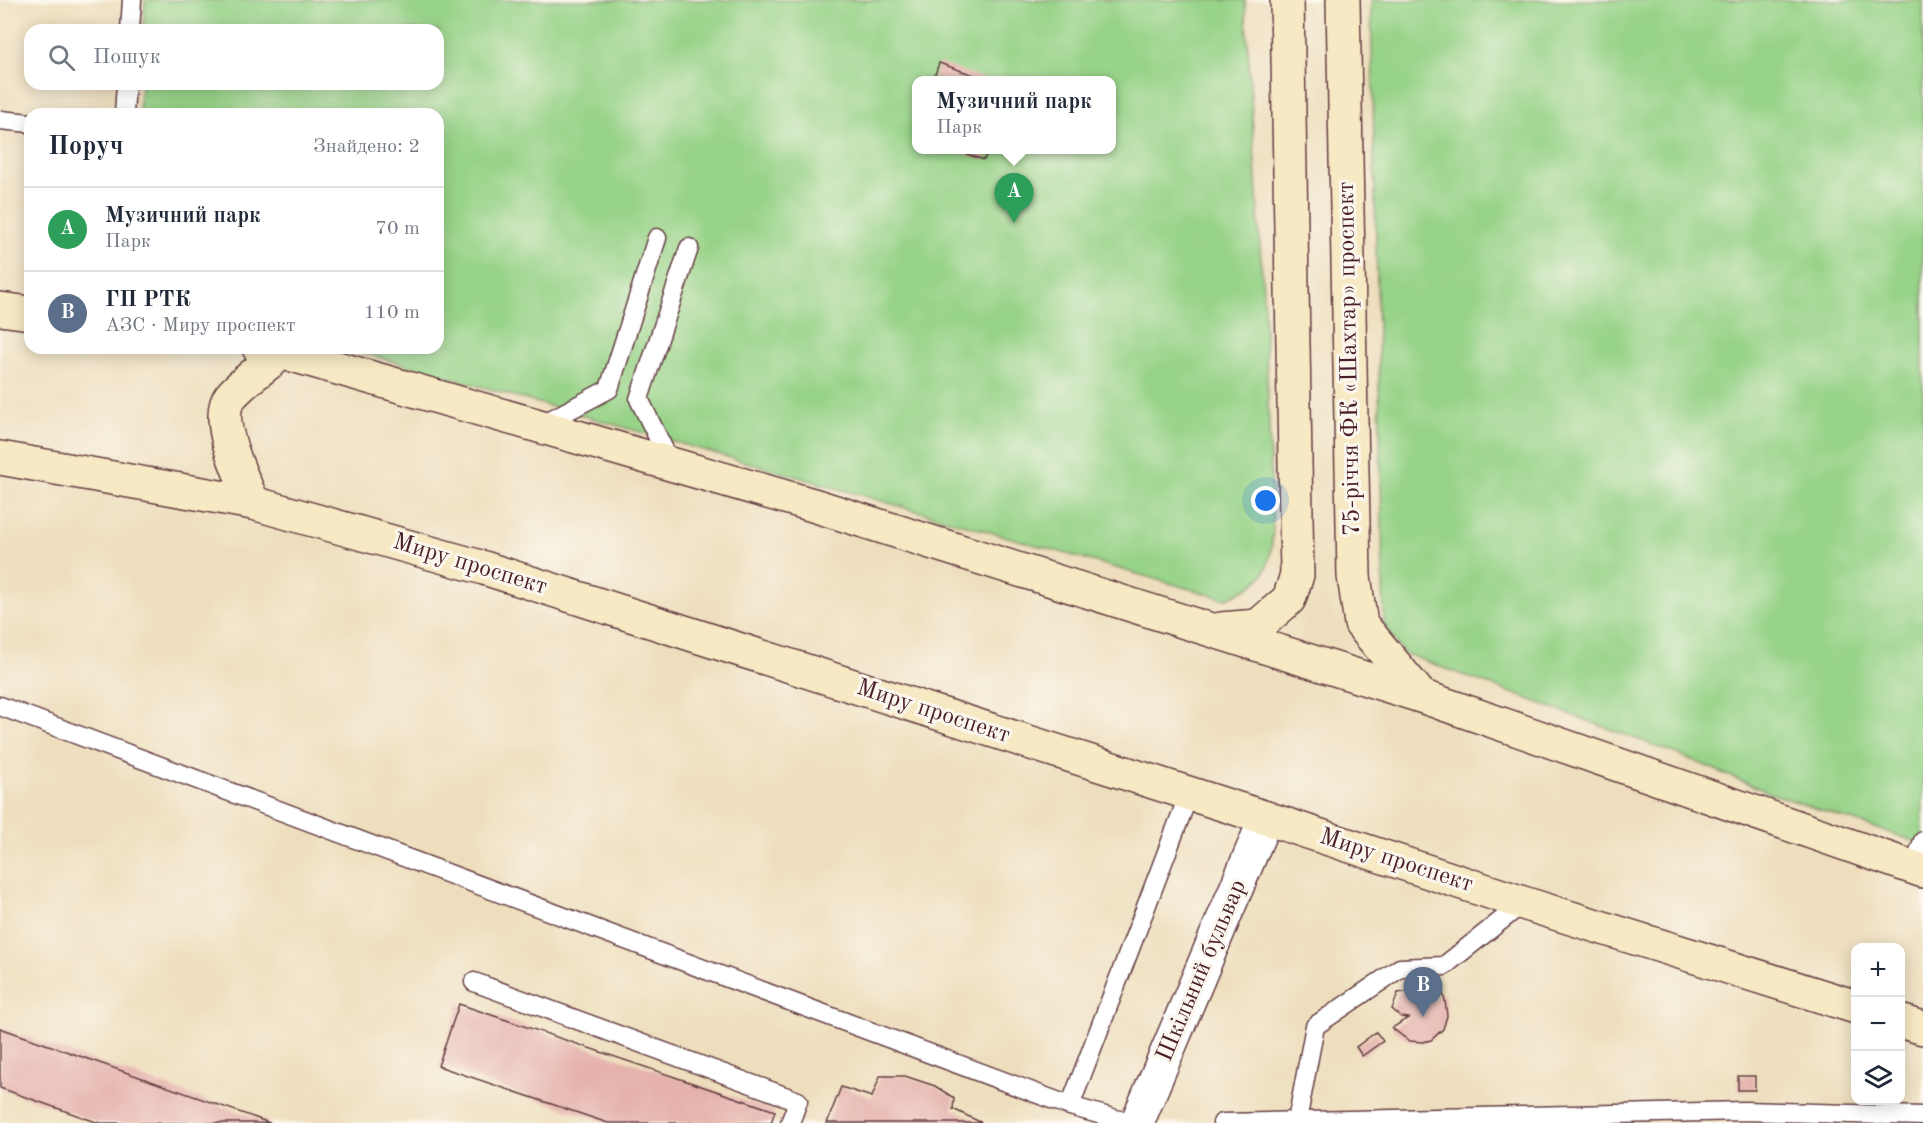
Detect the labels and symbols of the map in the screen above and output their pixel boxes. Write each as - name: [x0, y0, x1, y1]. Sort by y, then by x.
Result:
- pin: A: [994, 174, 1034, 223]
- street label: 75-річчя ФК «Шахтар» проспект: [1335, 181, 1365, 537]
- your location: [1251, 486, 1280, 515]
- street label: Миру проспект: [390, 530, 550, 600]
- street label: Миру проспект: [853, 676, 1013, 748]
- street label: Миру проспект: [1316, 825, 1476, 897]
- street label: Шкільний бульвар: [1153, 877, 1251, 1065]
- pin: B: [1404, 968, 1442, 1017]

